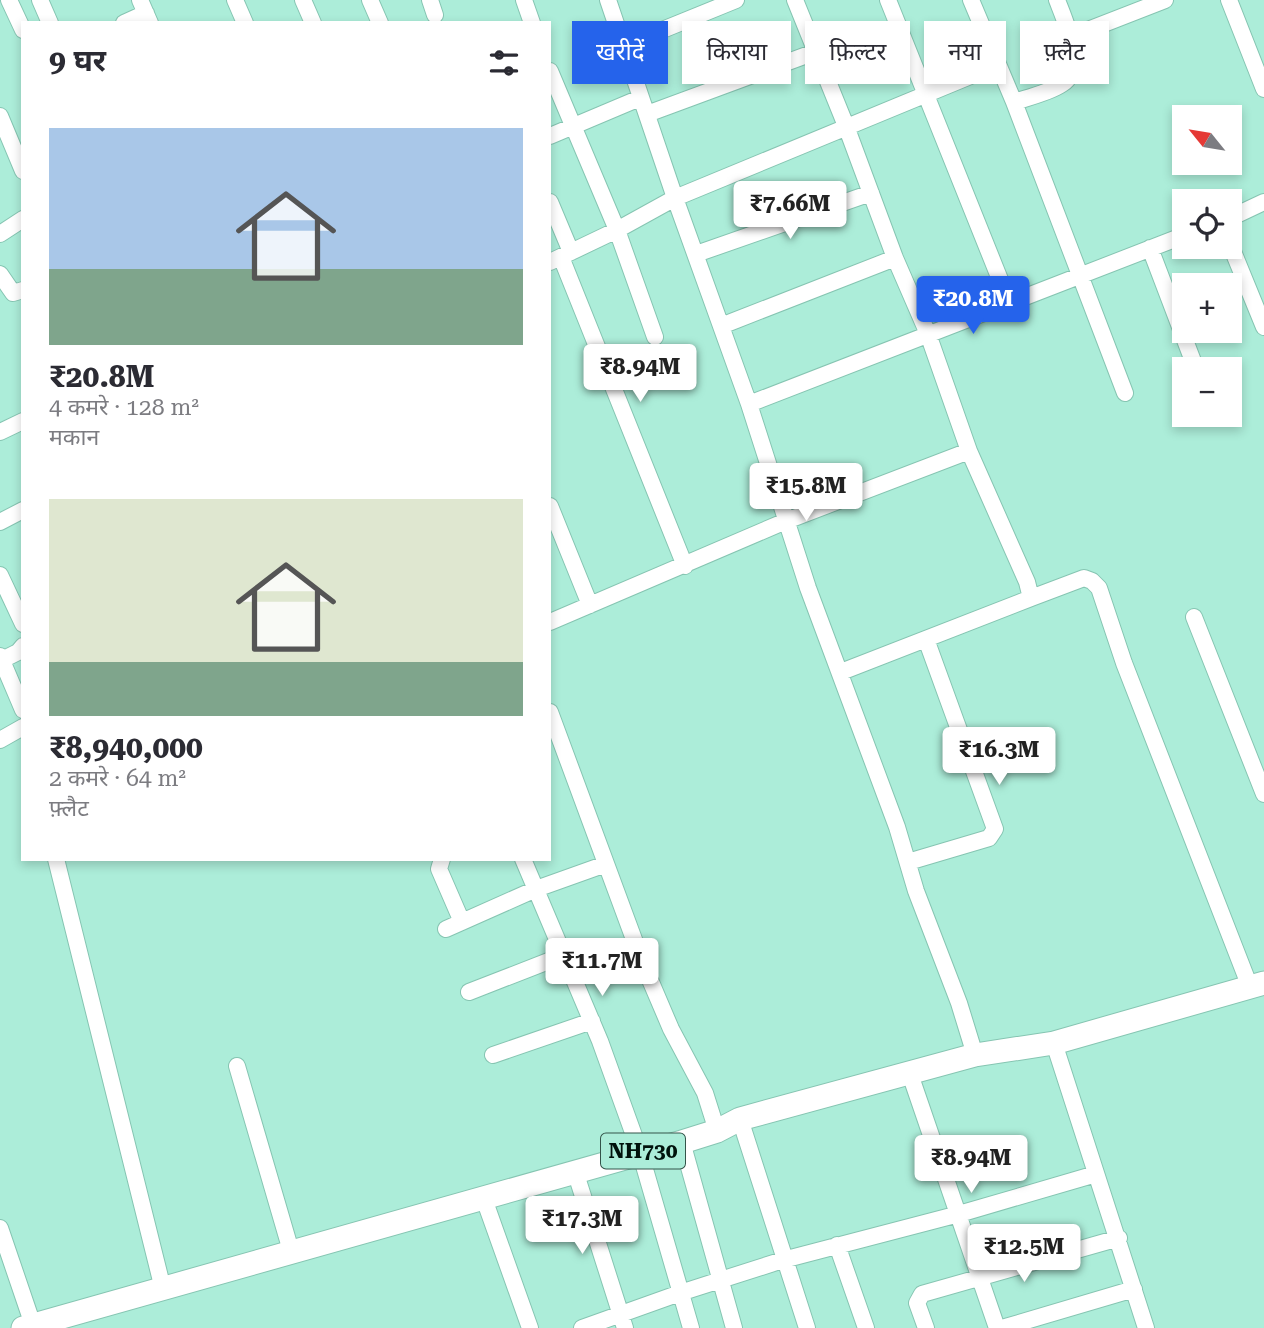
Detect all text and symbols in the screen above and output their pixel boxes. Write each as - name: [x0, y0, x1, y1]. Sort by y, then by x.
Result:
- chip: खरीदें: [572, 21, 668, 84]
- chip: किराया: [682, 21, 791, 84]
- chip: फ़िल्टर: [805, 21, 910, 84]
- chip: नया: [924, 21, 1006, 84]
- chip: फ़्लैट: [1020, 21, 1109, 84]
- text: 9 घर: [49, 43, 106, 78]
- icon: filters: [485, 44, 523, 82]
- north arrow: [1172, 105, 1242, 175]
- map controls: [1172, 105, 1242, 427]
- icon: home: [223, 173, 349, 299]
- pin: ₹7.66M: [733, 182, 847, 241]
- button: locate: [1172, 189, 1242, 259]
- text: ₹7.66M: [750, 190, 830, 217]
- button: +: [1172, 273, 1242, 343]
- pin: ₹20.8M: [916, 276, 1030, 336]
- text: ₹20.8M: [933, 285, 1013, 312]
- pin: ₹8.94M: [583, 344, 697, 404]
- text: ₹8.94M: [600, 353, 680, 380]
- button: −: [1172, 357, 1242, 427]
- text: ₹20.8M: [49, 359, 155, 394]
- text: 4 कमरे · 128 m²: [49, 394, 199, 421]
- text: मकान: [49, 424, 99, 451]
- pin: ₹15.8M: [749, 463, 863, 523]
- text: ₹15.8M: [766, 472, 846, 499]
- icon: home: [223, 544, 349, 670]
- pin: ₹16.3M: [942, 728, 1056, 787]
- text: ₹8,940,000: [49, 730, 203, 765]
- text: ₹16.3M: [959, 736, 1039, 763]
- text: 2 कमरे · 64 m²: [49, 765, 186, 792]
- text: फ़्लैट: [49, 795, 89, 822]
- pin: ₹11.7M: [545, 939, 659, 998]
- text: ₹11.7M: [562, 947, 642, 974]
- road number: NH730: [601, 1134, 685, 1168]
- pin: ₹8.94M: [914, 1136, 1028, 1195]
- text: ₹8.94M: [931, 1144, 1011, 1171]
- pin: ₹17.3M: [525, 1196, 639, 1256]
- text: ₹17.3M: [542, 1205, 622, 1232]
- pin: ₹12.5M: [967, 1224, 1081, 1284]
- text: ₹12.5M: [984, 1233, 1064, 1260]

